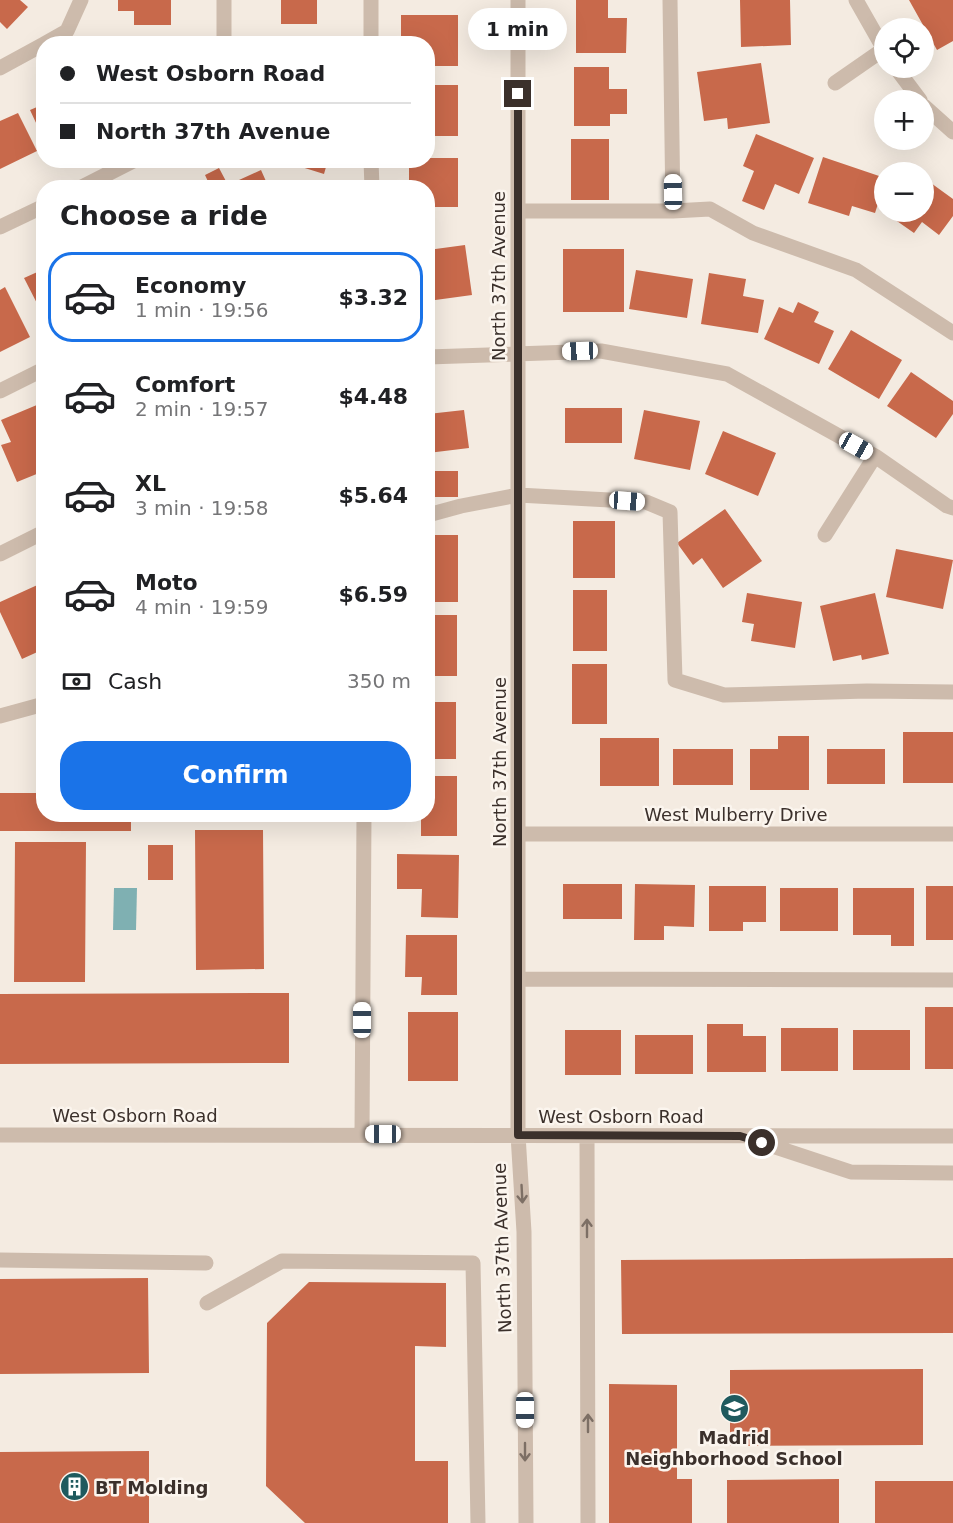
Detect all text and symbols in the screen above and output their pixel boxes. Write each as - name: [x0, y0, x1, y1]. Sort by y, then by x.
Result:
- callout: 1 min: [468, 7, 568, 49]
- text: 1 min: [486, 17, 549, 41]
- map controls: [874, 18, 934, 222]
- button: locate: [874, 18, 934, 78]
- text: West Osborn Road: [96, 61, 325, 86]
- route end: [504, 80, 531, 107]
- button: +: [874, 90, 934, 150]
- text: North 37th Avenue: [96, 119, 330, 144]
- button: −: [874, 162, 934, 222]
- car: [664, 174, 682, 210]
- street label: North 37th Avenue: [488, 191, 509, 361]
- text: Choose a ride: [60, 200, 268, 231]
- icon: car: [63, 270, 117, 324]
- text: Economy: [135, 273, 246, 298]
- text: $3.32: [338, 285, 408, 310]
- text: 1 min · 19:56: [135, 298, 269, 322]
- car: [562, 341, 598, 361]
- icon: car: [63, 369, 117, 423]
- text: Comfort: [135, 372, 235, 397]
- text: $4.48: [338, 384, 408, 409]
- text: 2 min · 19:57: [135, 397, 269, 421]
- car: [836, 429, 876, 463]
- icon: car: [63, 468, 117, 522]
- text: XL: [135, 471, 166, 496]
- text: $5.64: [338, 483, 408, 508]
- car: [608, 491, 646, 511]
- text: 3 min · 19:58: [135, 496, 269, 520]
- icon: car: [63, 567, 117, 621]
- text: Moto: [135, 570, 198, 595]
- text: $6.59: [338, 582, 408, 607]
- text: 4 min · 19:59: [135, 595, 269, 619]
- icon: cash: [60, 665, 93, 698]
- text: Cash: [108, 669, 162, 694]
- text: 350 m: [347, 669, 411, 693]
- street label: North 37th Avenue: [489, 677, 510, 847]
- button: Confirm: [60, 741, 411, 810]
- street label: West Mulberry Drive: [644, 804, 828, 825]
- car: [353, 1002, 371, 1038]
- street label: West Osborn Road: [52, 1105, 218, 1126]
- street label: West Osborn Road: [538, 1106, 704, 1127]
- car: [365, 1125, 401, 1143]
- route start: [748, 1129, 775, 1156]
- street label: North 37th Avenue: [489, 1163, 515, 1333]
- one-way arrow: [516, 1183, 527, 1203]
- one-way arrow: [581, 1218, 593, 1238]
- car: [516, 1392, 534, 1428]
- school or university icon: Madrid Neighborhood School: [718, 1392, 750, 1424]
- one-way arrow: [582, 1413, 594, 1433]
- place label: Madrid Neighborhood School: [625, 1427, 843, 1469]
- one-way arrow: [519, 1441, 531, 1461]
- building icon: BT Molding: [58, 1471, 90, 1503]
- place label: BT Molding: [95, 1477, 208, 1498]

